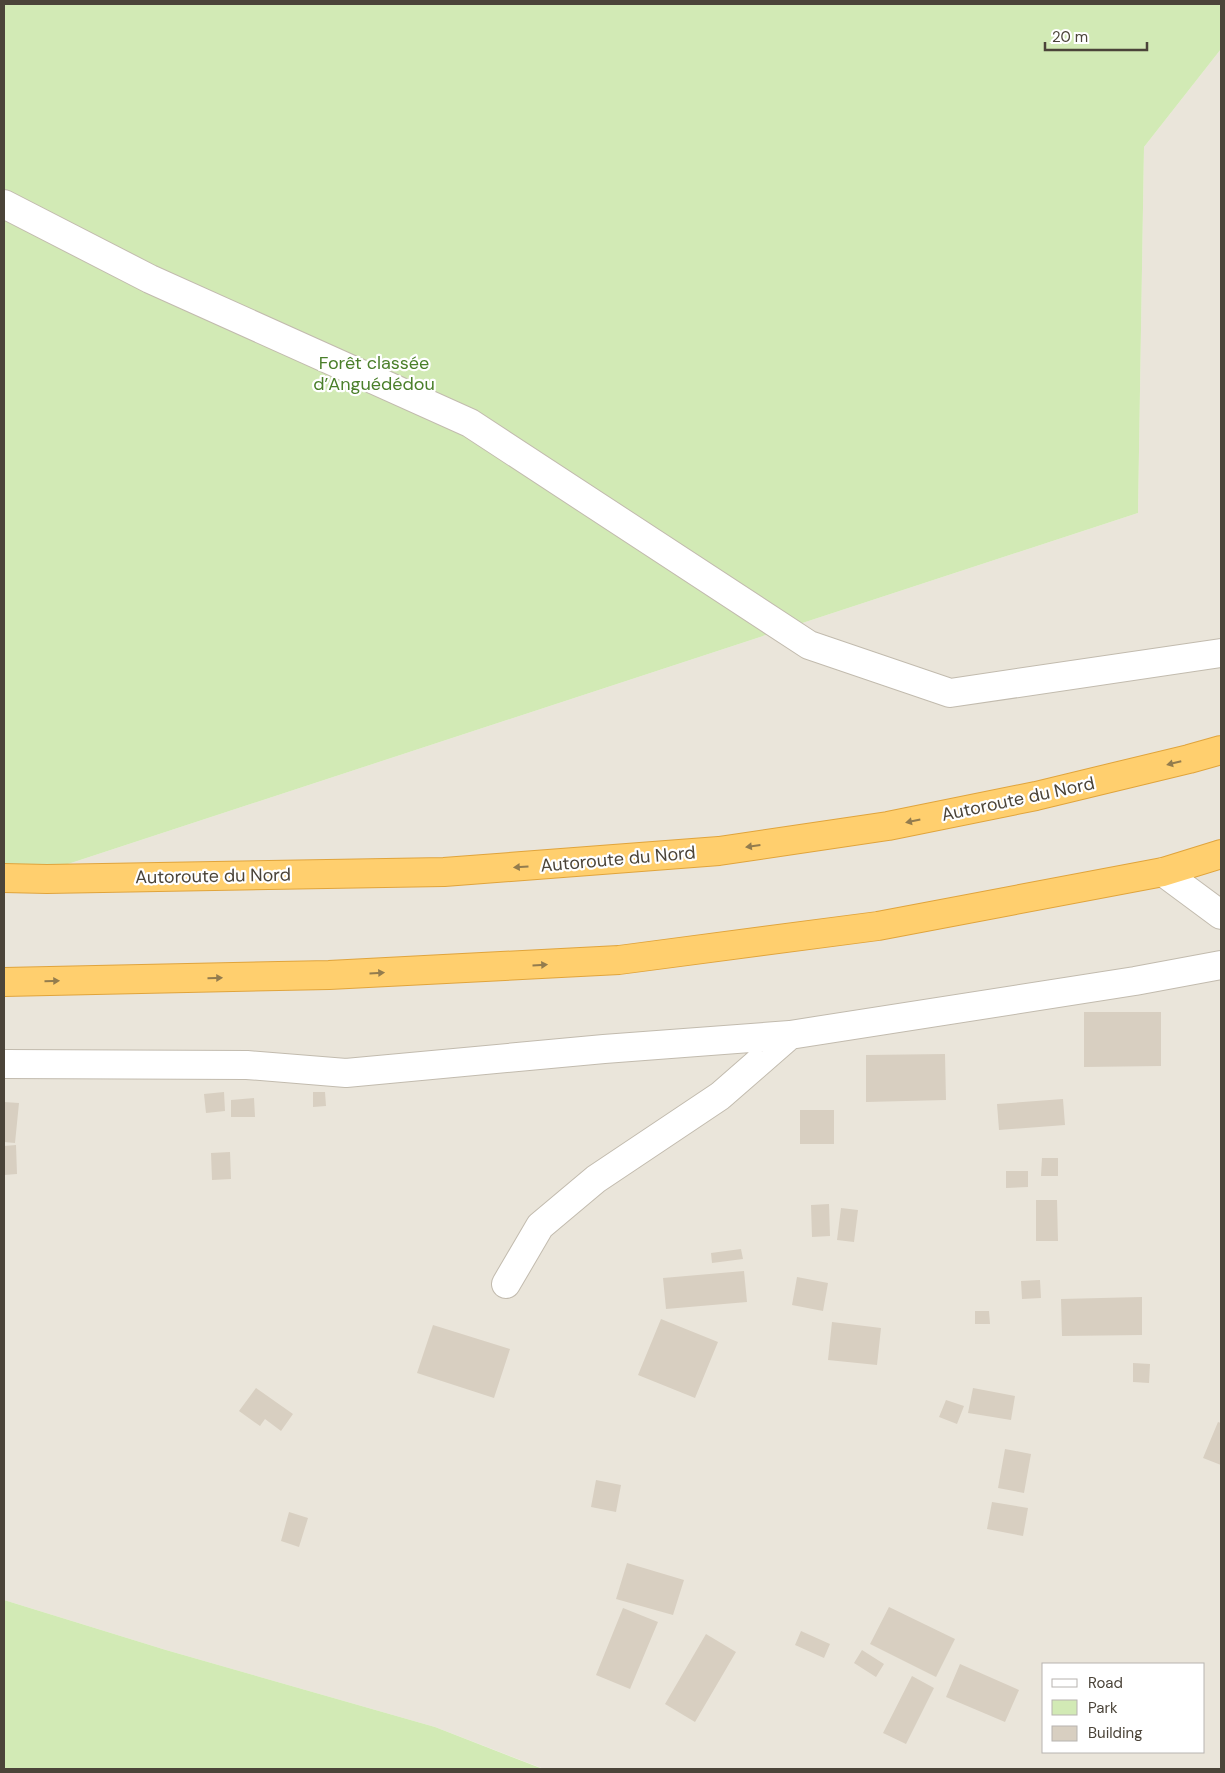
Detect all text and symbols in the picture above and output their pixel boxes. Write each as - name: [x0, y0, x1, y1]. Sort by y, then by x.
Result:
- scale bar: [1045, 20, 1148, 52]
- text: 20 m: [1052, 27, 1088, 47]
- park label: Forêt classée d’Anguédédou: [313, 351, 435, 396]
- one-way arrow: [1167, 759, 1182, 767]
- street label: Autoroute du Nord: [939, 771, 1097, 827]
- one-way arrow: [905, 818, 921, 826]
- street label: Autoroute du Nord: [539, 840, 697, 878]
- one-way arrow: [744, 843, 760, 851]
- street label: Autoroute du Nord: [135, 863, 291, 889]
- one-way arrow: [513, 864, 529, 872]
- one-way arrow: [532, 960, 548, 968]
- one-way arrow: [370, 968, 386, 976]
- one-way arrow: [207, 973, 223, 981]
- one-way arrow: [45, 977, 61, 985]
- legend: [1042, 1663, 1205, 1753]
- text: Road: [1088, 1673, 1123, 1693]
- text: Park: [1088, 1698, 1118, 1718]
- text: Building: [1088, 1723, 1143, 1743]

